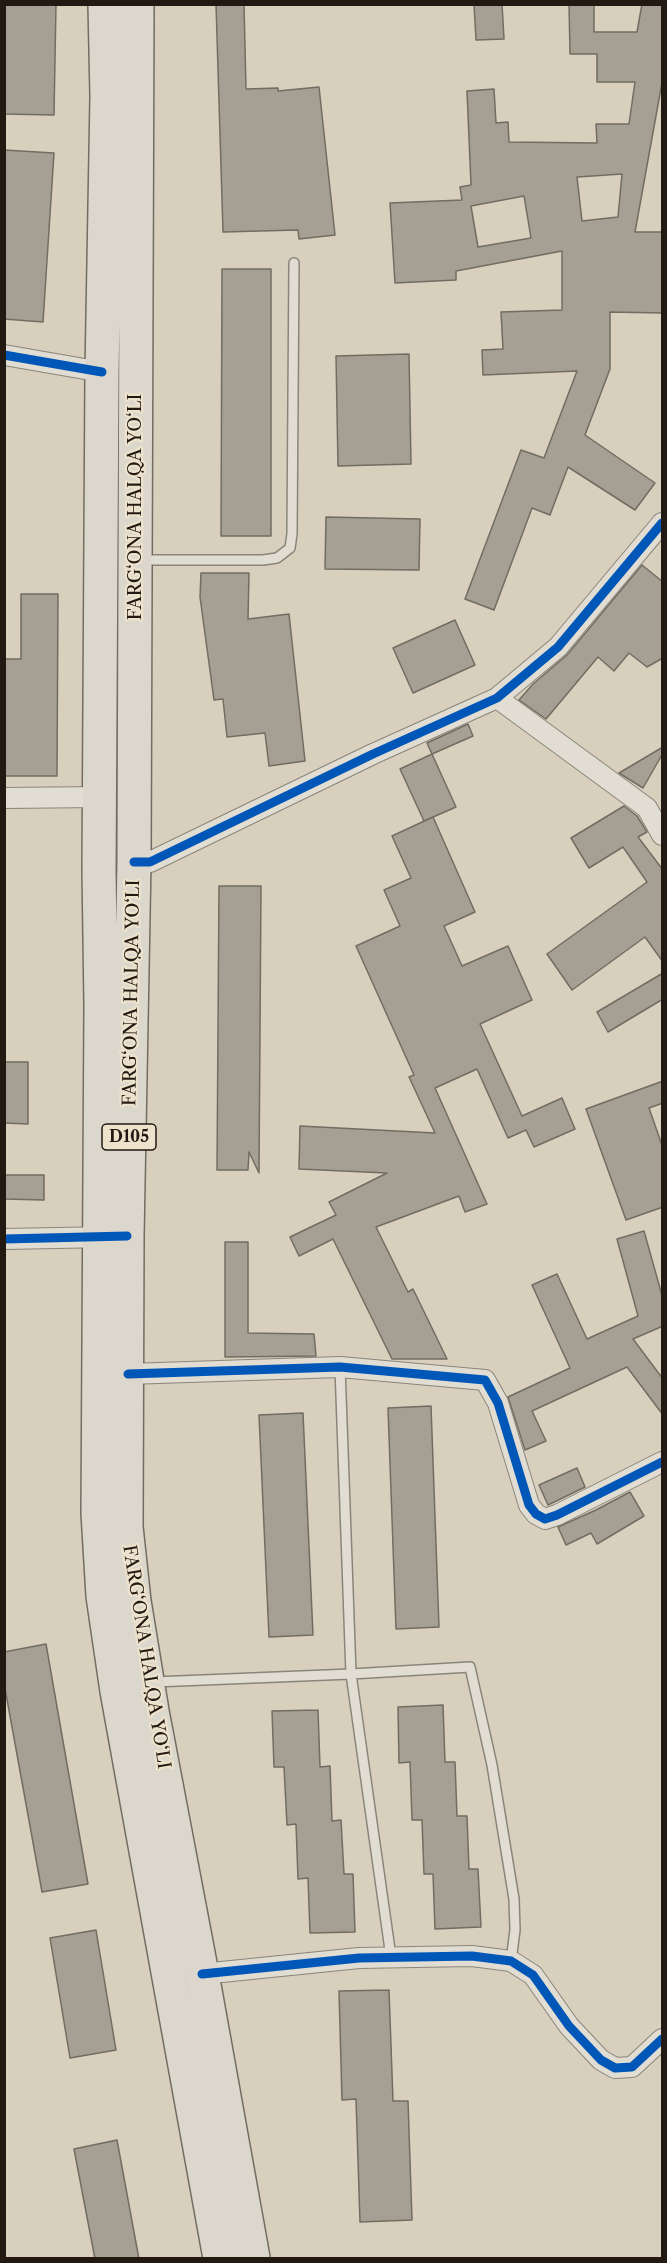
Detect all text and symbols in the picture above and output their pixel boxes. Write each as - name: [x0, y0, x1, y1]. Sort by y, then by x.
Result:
- street label: FARG‘ONA HALQA YO‘LI: [125, 394, 147, 620]
- street label: FARG‘ONA HALQA YO‘LI: [119, 880, 145, 1106]
- road number: D105: [102, 1124, 156, 1150]
- street label: FARG‘ONA HALQA YO‘LI: [118, 1543, 174, 1771]

